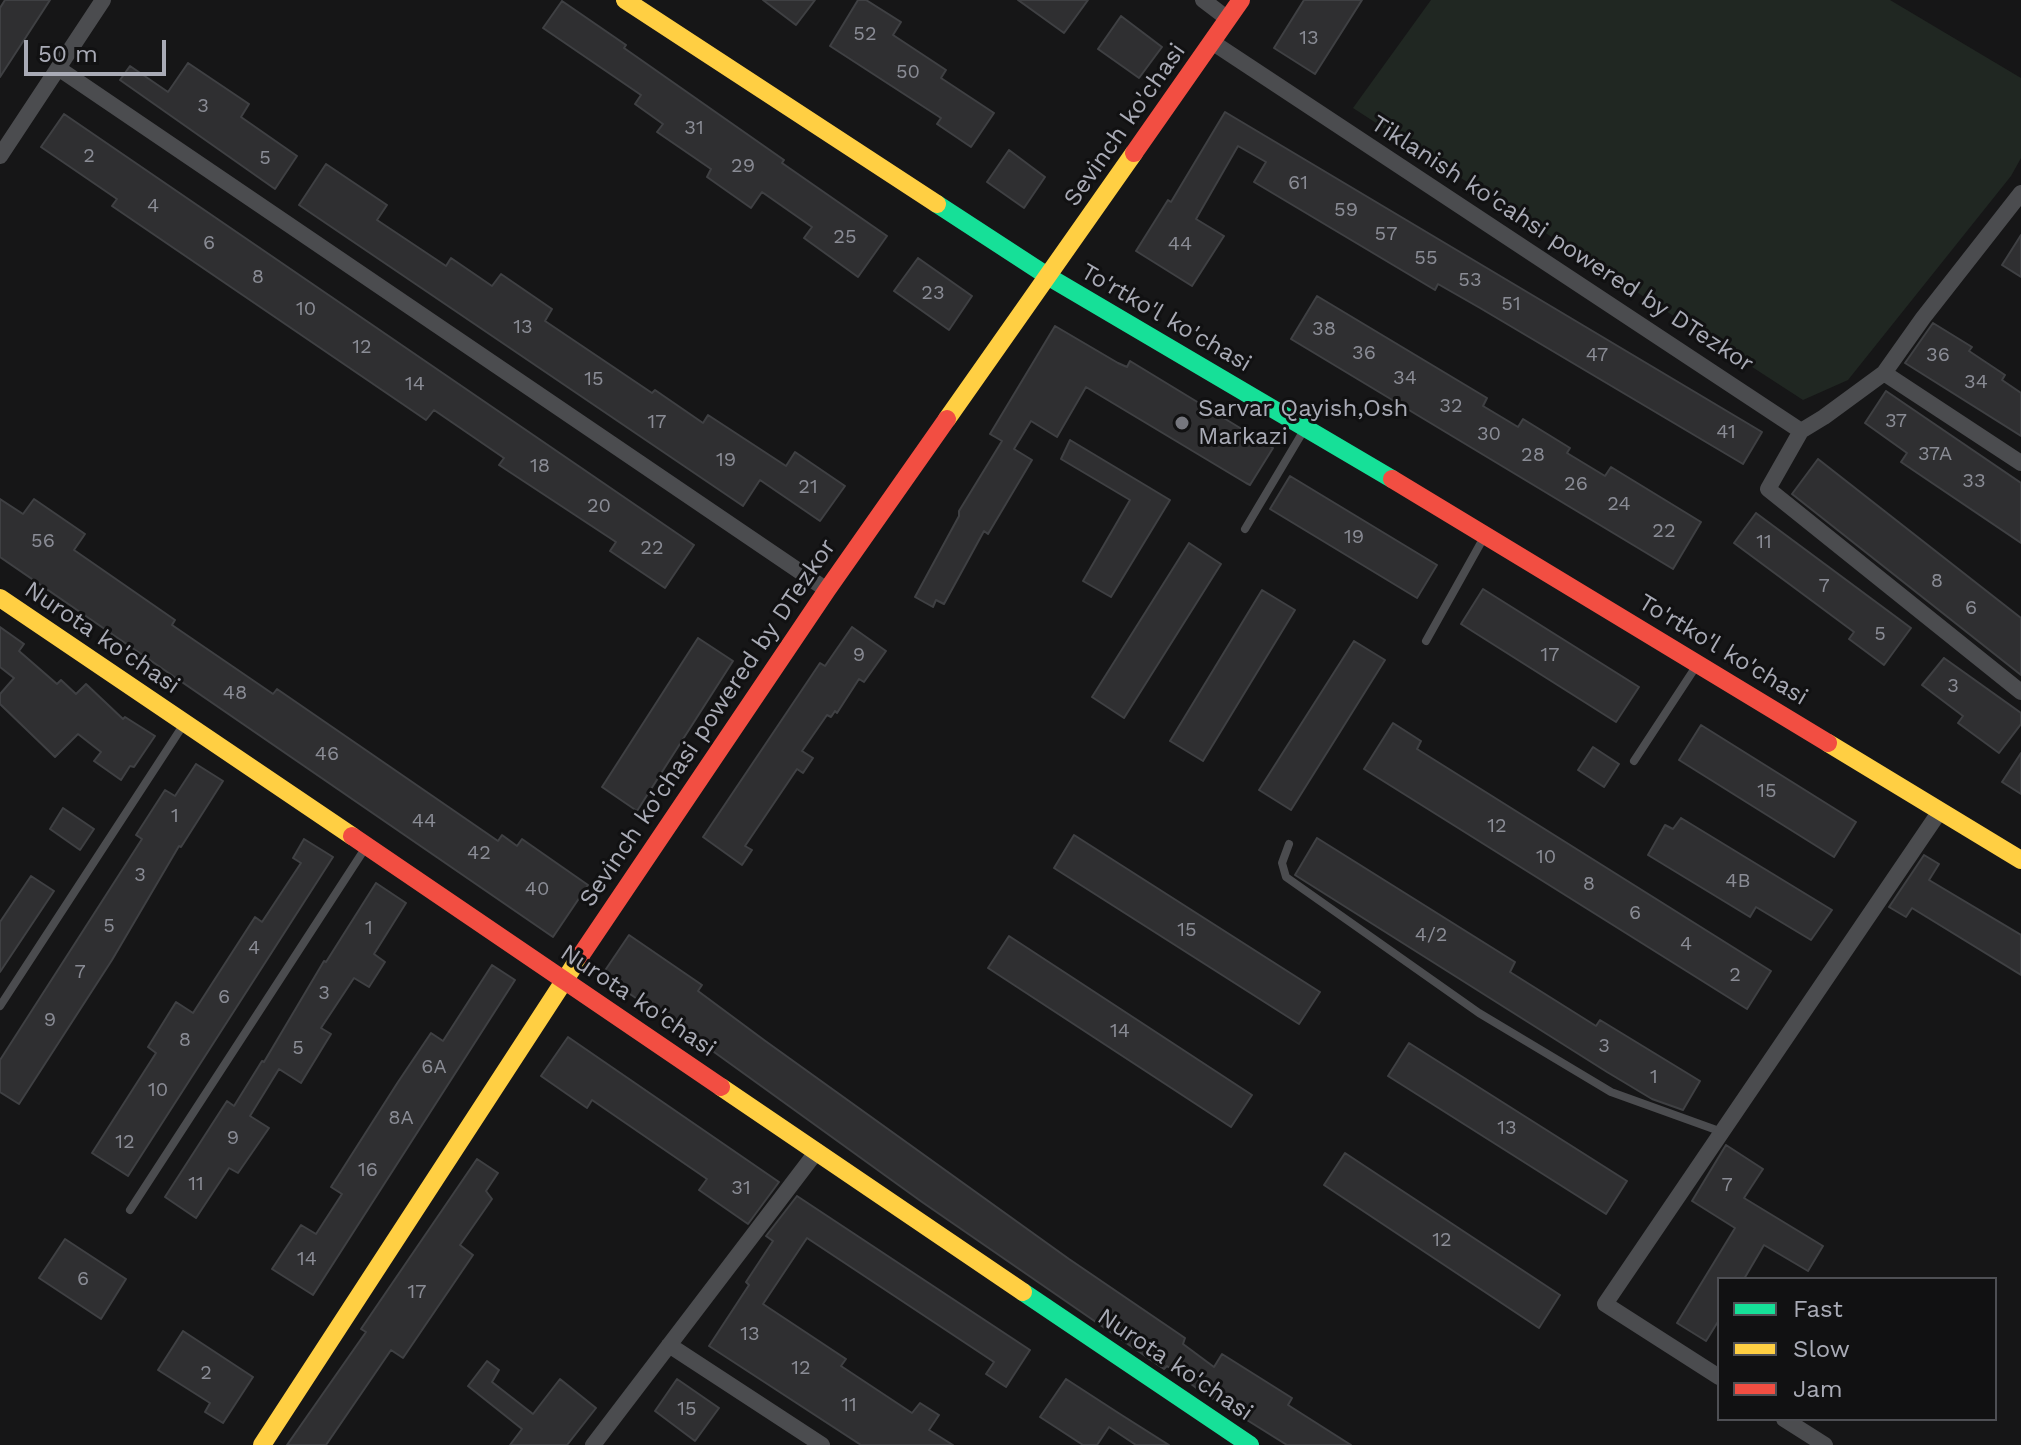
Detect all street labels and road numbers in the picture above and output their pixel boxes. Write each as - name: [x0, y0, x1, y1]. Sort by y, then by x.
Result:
- street label: Sevinch ko'chasi: [1058, 38, 1192, 212]
- street label: Tiklanish ko'cahsi powered by DTezkor: [1365, 109, 1759, 379]
- street label: To'rtko'l ko'chasi: [1076, 258, 1256, 378]
- street label: Sevinch ko'chasi powered by DTezkor: [574, 534, 842, 912]
- street label: Nurota ko'chasi: [19, 576, 185, 700]
- street label: To'rtko'l ko'chasi: [1633, 588, 1813, 712]
- street label: Nurota ko'chasi: [555, 939, 721, 1063]
- street label: Nurota ko'chasi: [1092, 1303, 1258, 1427]

